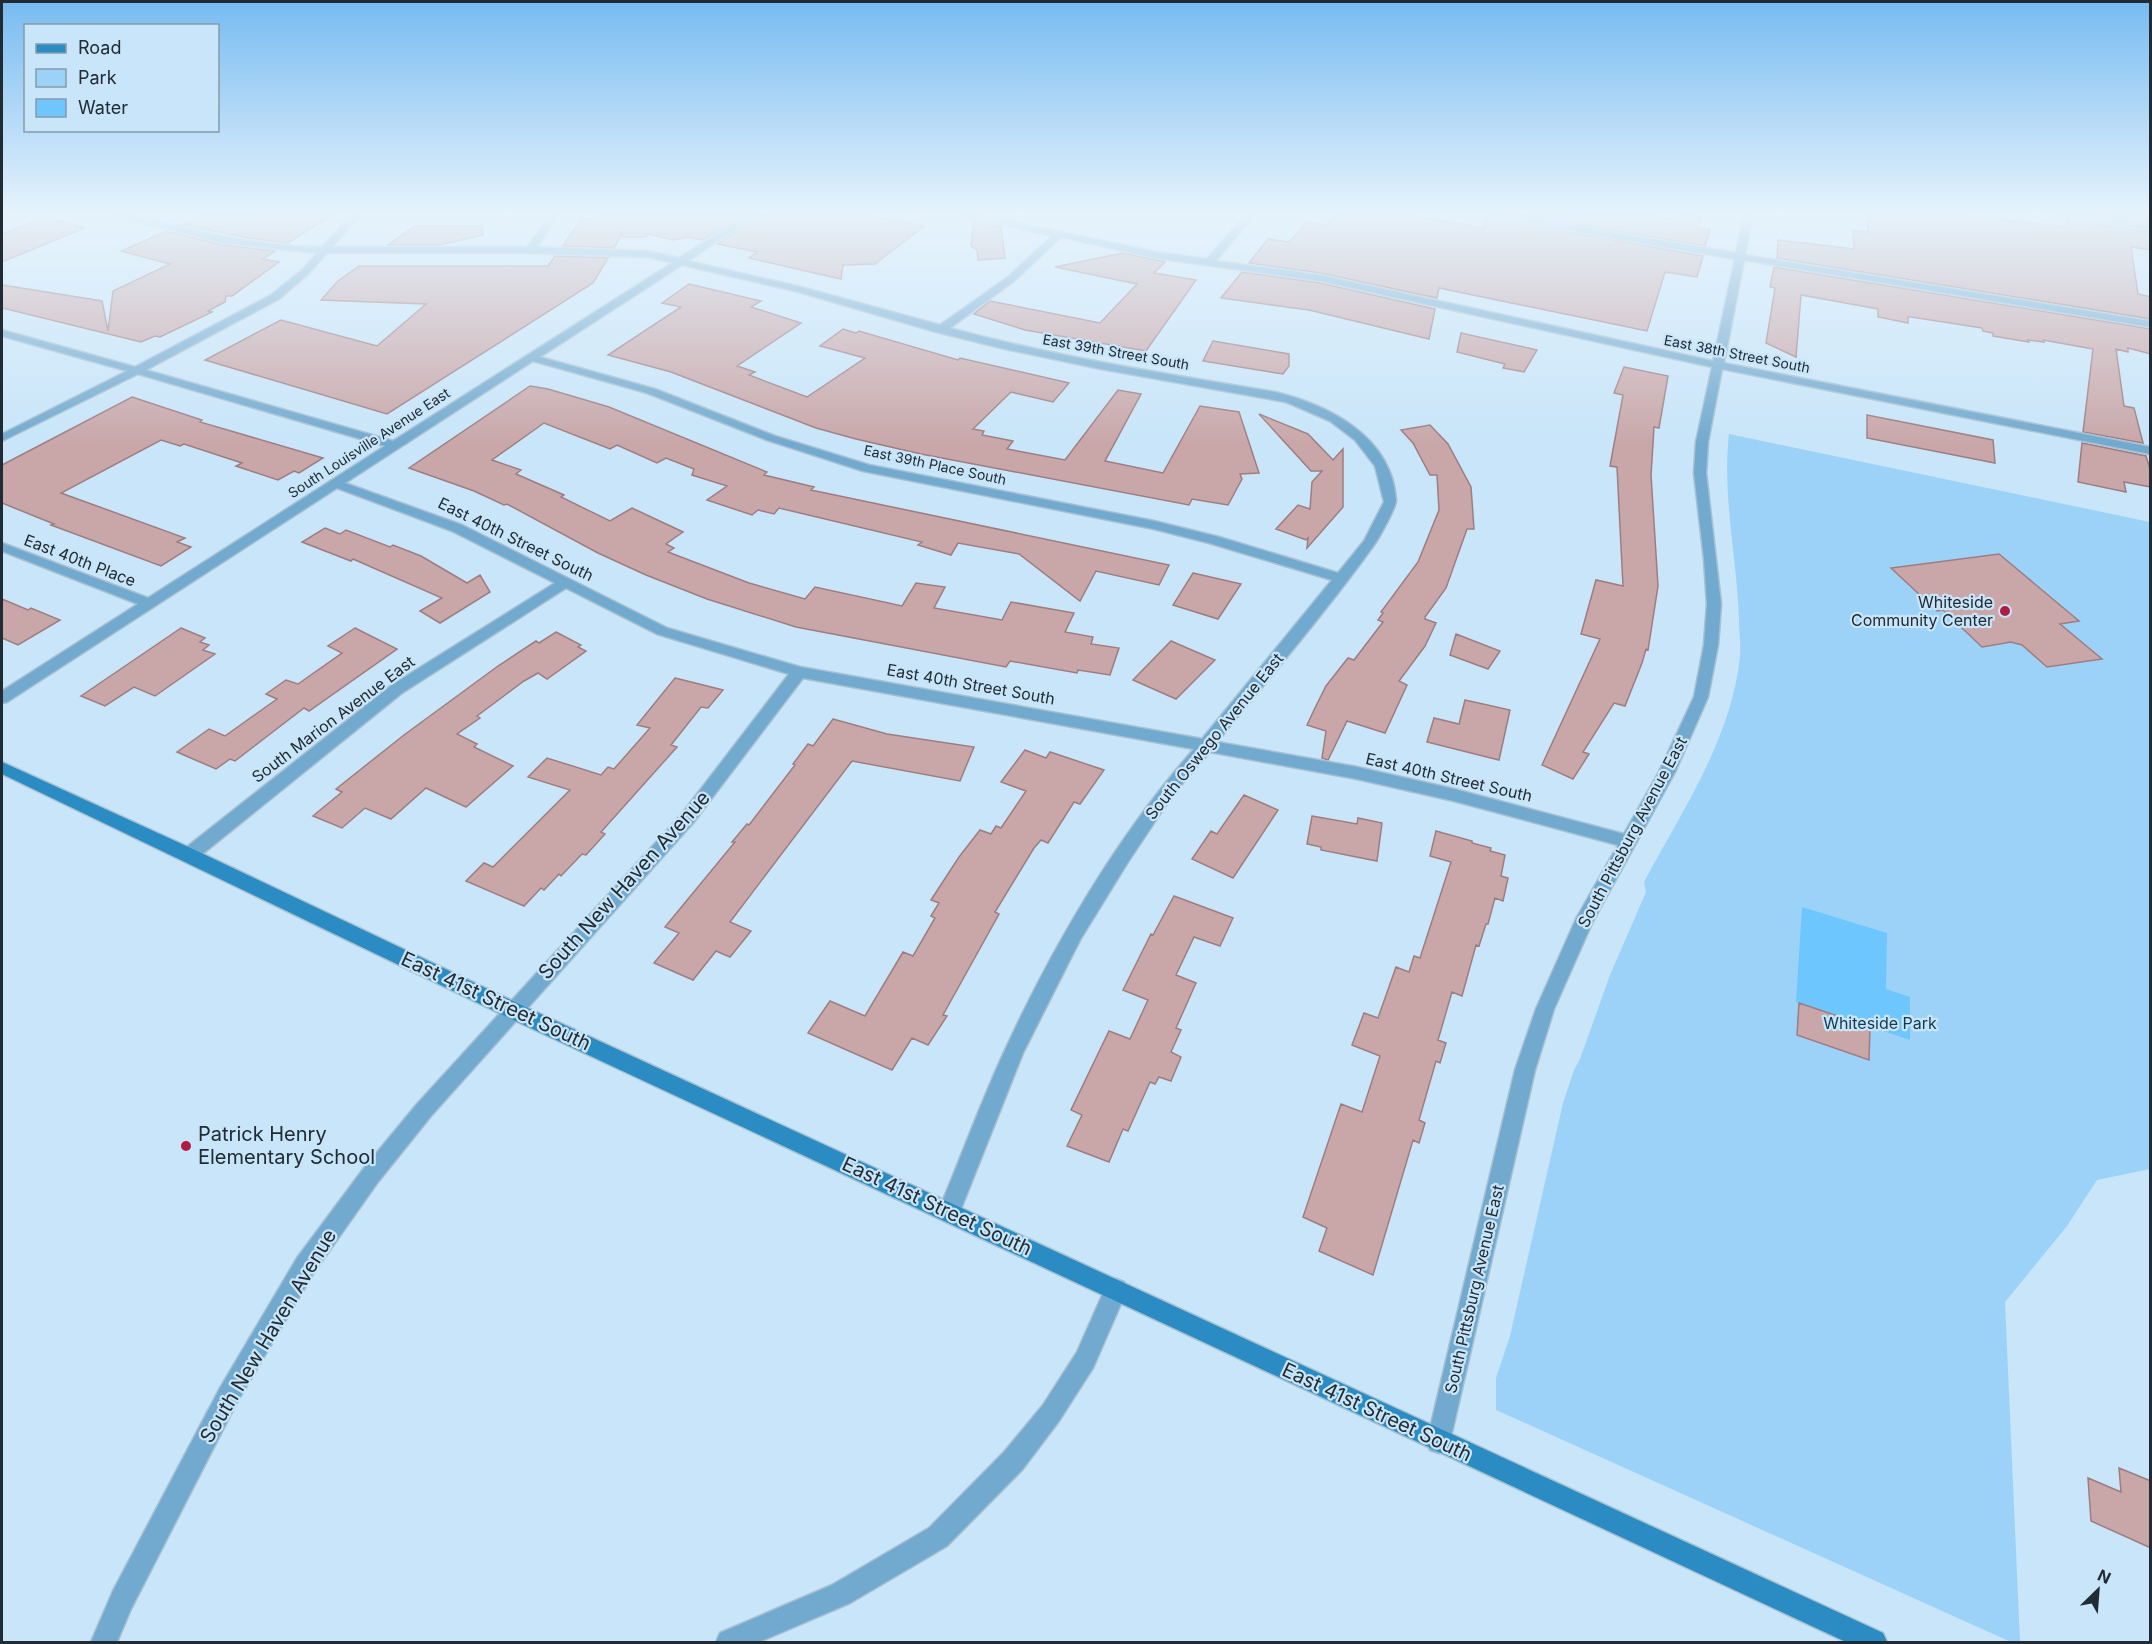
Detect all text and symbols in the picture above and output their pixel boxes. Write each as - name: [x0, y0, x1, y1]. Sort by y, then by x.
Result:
- legend: [24, 24, 219, 132]
- text: Road: [78, 37, 121, 58]
- text: Park: [78, 67, 117, 88]
- text: Water: [78, 97, 128, 118]
- street label: East 39th Street South: [1041, 330, 1191, 373]
- street label: East 38th Street South: [1663, 331, 1811, 376]
- street label: South Louisville Avenue East: [285, 384, 453, 501]
- street label: East 39th Place South: [862, 441, 1008, 488]
- street label: East 40th Street South: [435, 493, 597, 585]
- street label: East 40th Place: [21, 529, 139, 591]
- place label: Whiteside Community Center: [1851, 592, 1993, 630]
- marker: Whiteside Community Center: [1998, 604, 2012, 618]
- street label: South Oswego Avenue East: [1141, 649, 1287, 823]
- street label: South Marion Avenue East: [248, 651, 418, 787]
- street label: East 40th Street South: [885, 659, 1057, 709]
- street label: South Pittsburg Avenue East: [1573, 733, 1691, 931]
- street label: East 40th Street South: [1364, 748, 1534, 806]
- street label: South New Haven Avenue: [533, 786, 715, 984]
- street label: East 41st Street South: [397, 946, 595, 1056]
- park label: Whiteside Park: [1823, 1013, 1937, 1033]
- place label: Patrick Henry Elementary School: [198, 1122, 375, 1169]
- marker: Patrick Henry Elementary School: [179, 1139, 193, 1153]
- street label: East 41st Street South: [838, 1151, 1036, 1261]
- street label: South Pittsburg Avenue East: [1440, 1183, 1508, 1395]
- street label: South New Haven Avenue: [195, 1225, 341, 1447]
- street label: East 41st Street South: [1278, 1357, 1476, 1467]
- north arrow: [2068, 1560, 2128, 1620]
- text: N: [2095, 1565, 2114, 1588]

